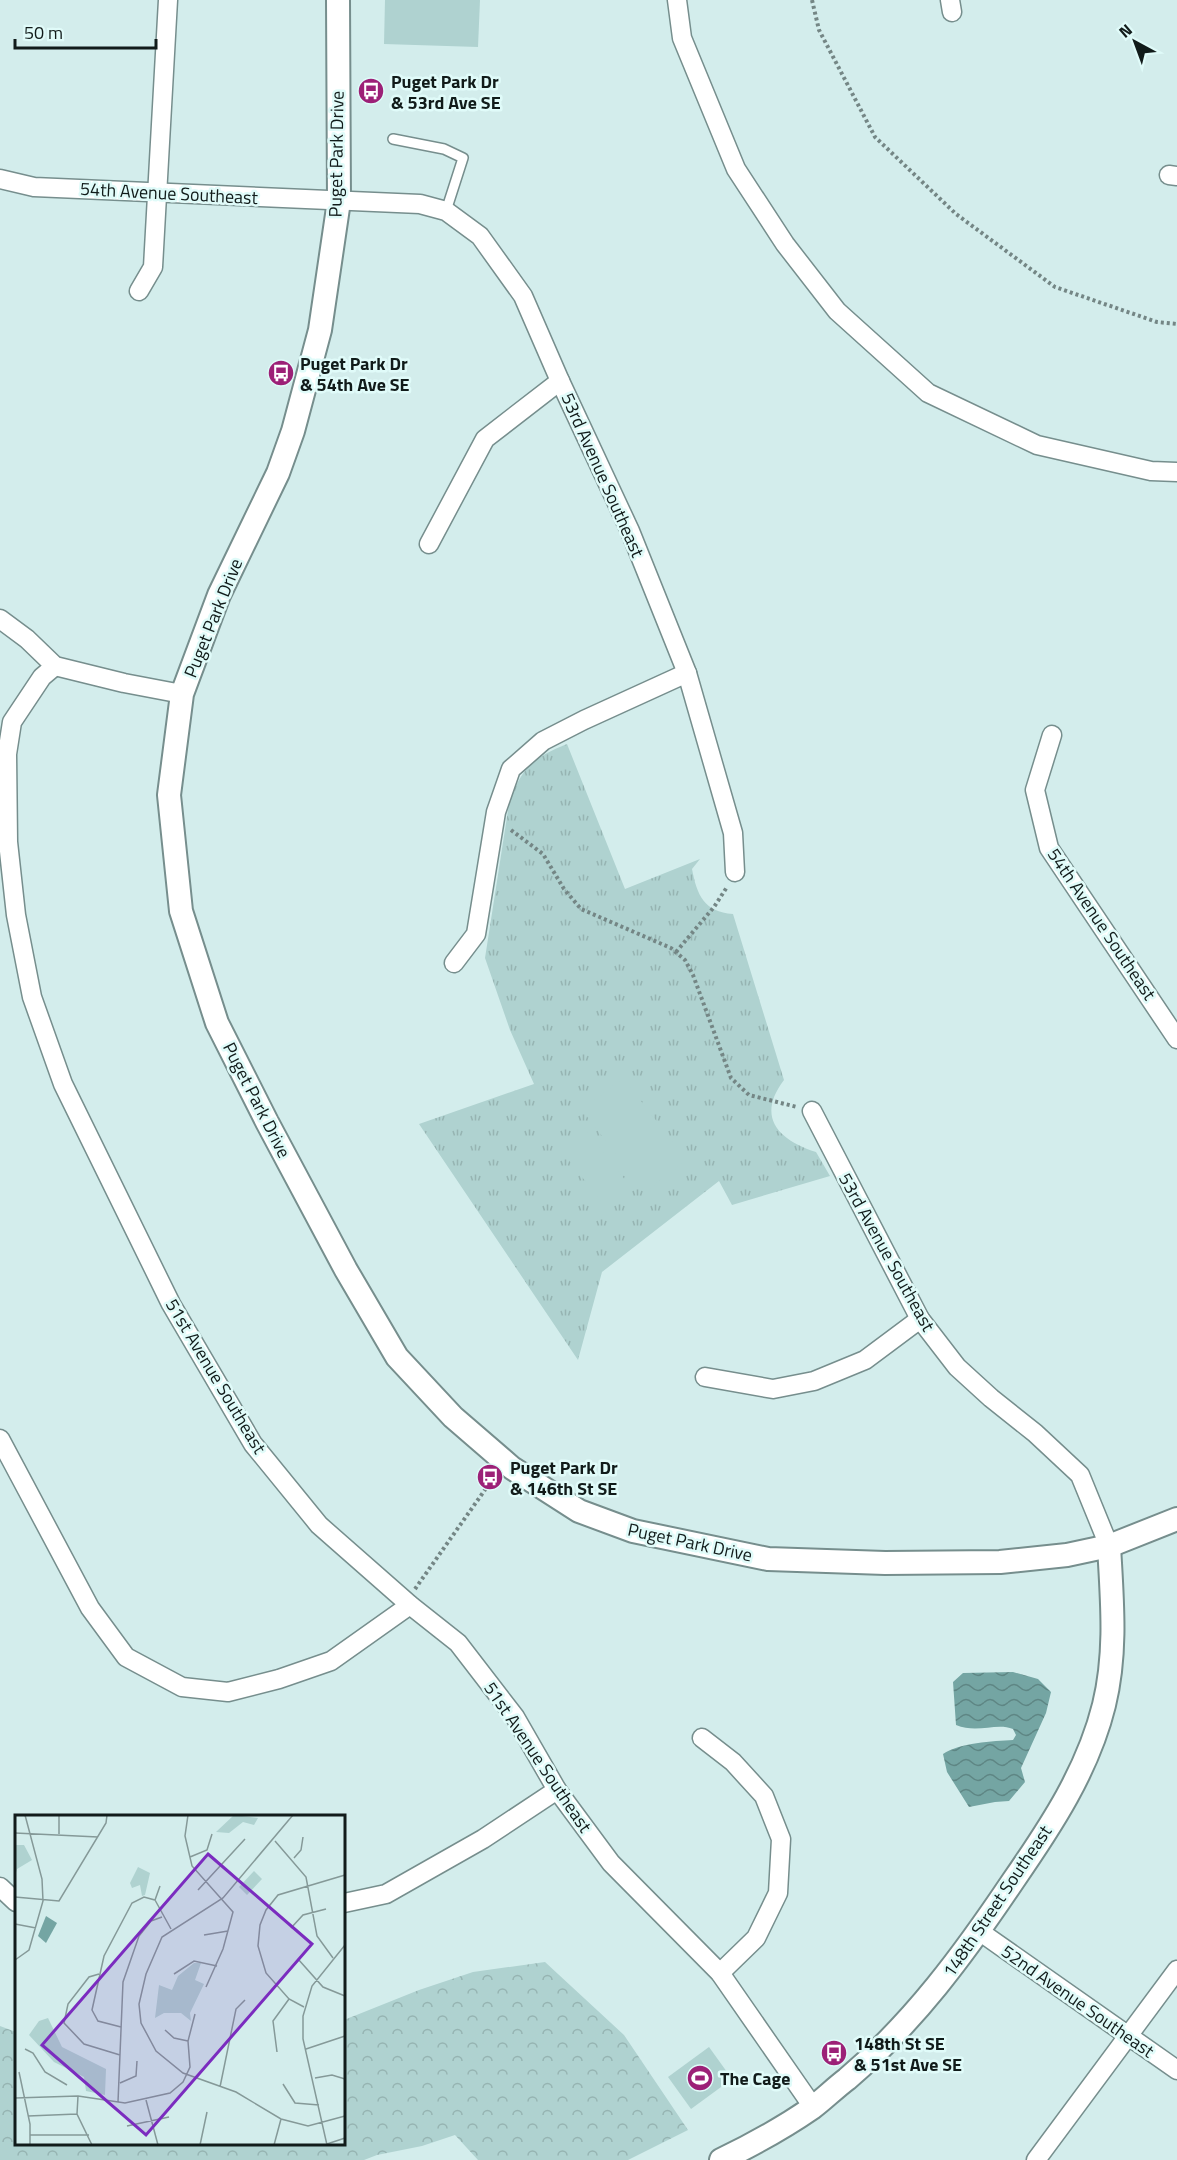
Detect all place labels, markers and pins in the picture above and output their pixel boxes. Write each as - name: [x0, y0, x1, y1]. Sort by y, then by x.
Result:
- place label: Puget Park Dr & 53rd Ave SE: [391, 68, 501, 116]
- bus stop icon: Puget Park Dr & 53rd Ave SE: [356, 76, 386, 106]
- place label: Puget Park Dr & 54th Ave SE: [300, 350, 410, 398]
- bus stop icon: Puget Park Dr & 54th Ave SE: [266, 358, 296, 388]
- place label: Puget Park Dr & 146th St SE: [510, 1454, 618, 1502]
- bus stop icon: Puget Park Dr & 146th St SE: [475, 1462, 505, 1492]
- place label: 148th St SE & 51st Ave SE: [854, 2030, 962, 2078]
- bus stop icon: 148th St SE & 51st Ave SE: [819, 2038, 849, 2068]
- sports icon: The Cage: [685, 2063, 715, 2093]
- place label: The Cage: [720, 2065, 790, 2092]

